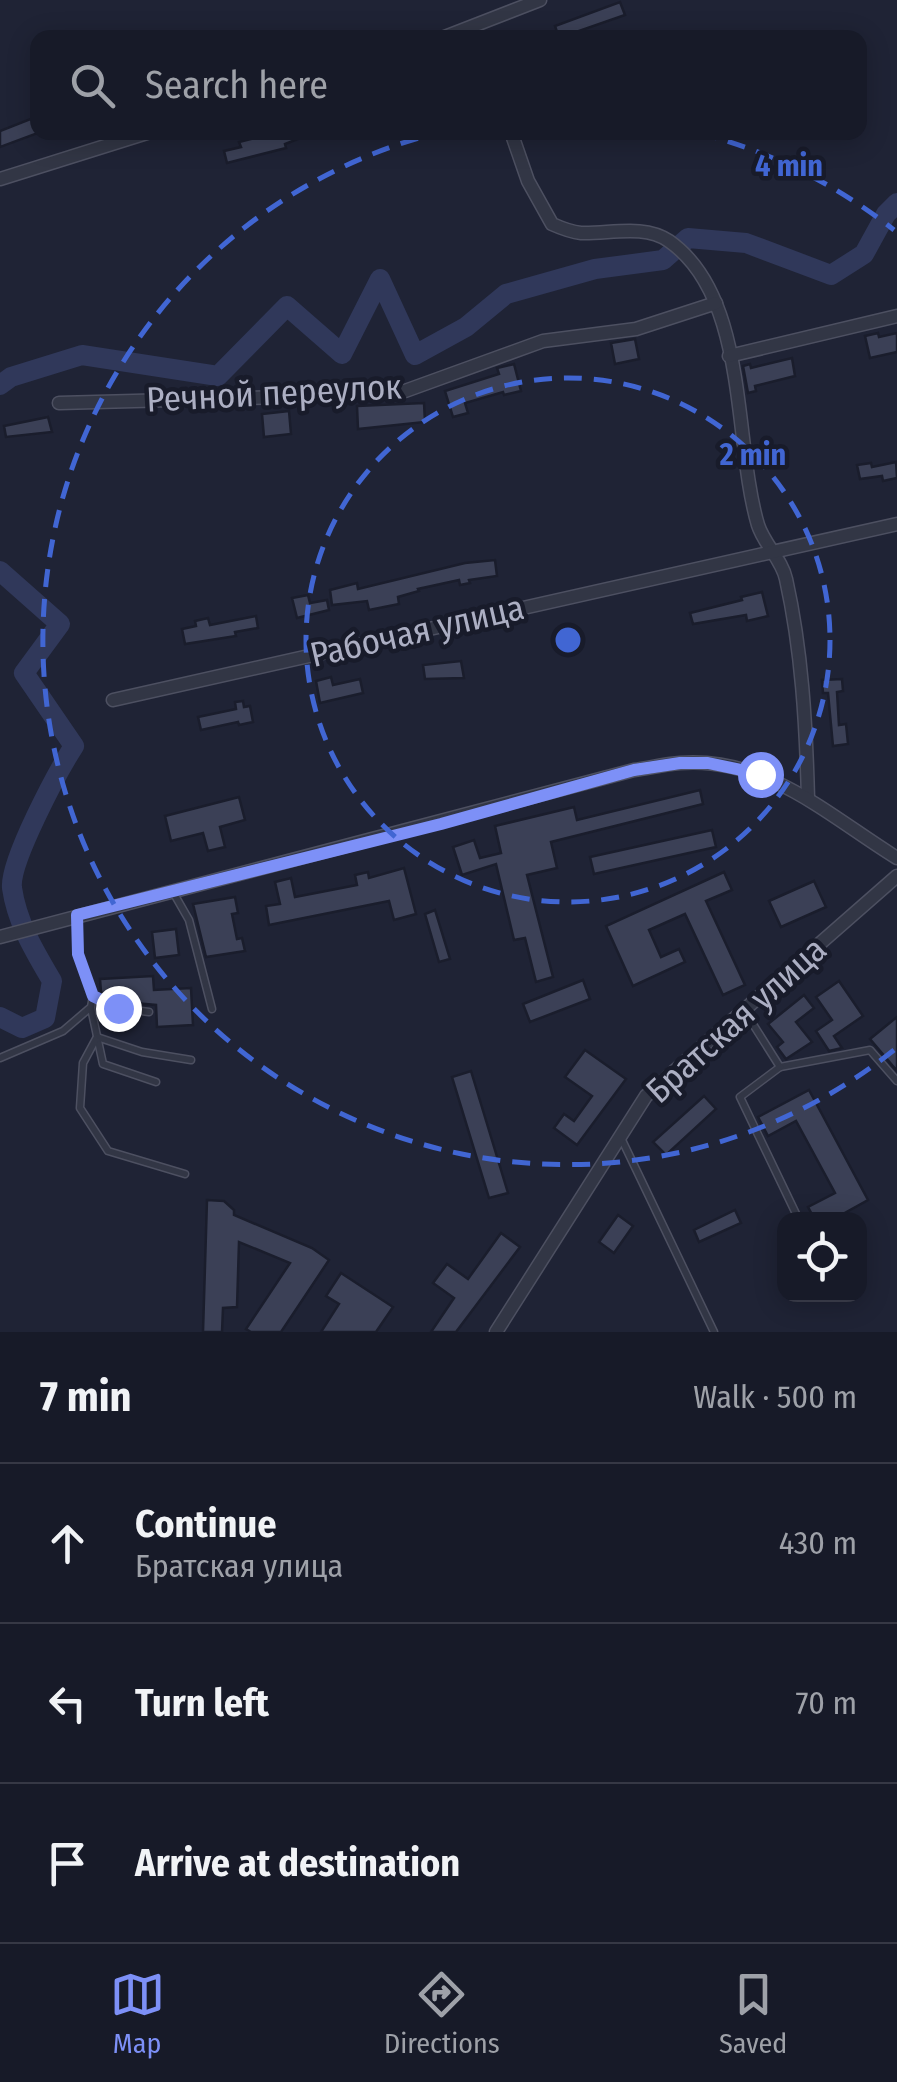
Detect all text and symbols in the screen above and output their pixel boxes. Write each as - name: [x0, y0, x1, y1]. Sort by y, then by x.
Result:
- search box: [30, 30, 867, 140]
- icon: search: [65, 58, 120, 113]
- text: Search here: [145, 62, 328, 108]
- text: 4 min: [755, 148, 823, 184]
- street label: Речной переулок: [145, 365, 403, 421]
- text: 2 min: [719, 437, 786, 473]
- street label: Рабочая улица: [306, 586, 528, 676]
- centre of rings: [550, 622, 586, 658]
- route start: [738, 752, 784, 798]
- street label: Братская улица: [637, 928, 835, 1112]
- route end: [96, 986, 142, 1032]
- map controls: [777, 1212, 867, 1302]
- button: locate: [777, 1212, 867, 1302]
- text: 7 min: [40, 1372, 132, 1422]
- text: Walk · 500 m: [693, 1378, 857, 1416]
- text: Continue: [135, 1501, 276, 1547]
- icon: ahead: [40, 1516, 95, 1571]
- text: 430 m: [779, 1524, 857, 1562]
- text: Братская улица: [135, 1547, 343, 1585]
- icon: left: [40, 1676, 95, 1731]
- text: Turn left: [135, 1680, 269, 1726]
- text: 70 m: [796, 1684, 857, 1722]
- icon: arrive: [40, 1836, 95, 1891]
- text: Arrive at destination: [135, 1840, 460, 1886]
- tab: Map: [110, 1967, 165, 2060]
- tab: Directions: [384, 1967, 500, 2060]
- tab: Saved: [719, 1967, 787, 2060]

